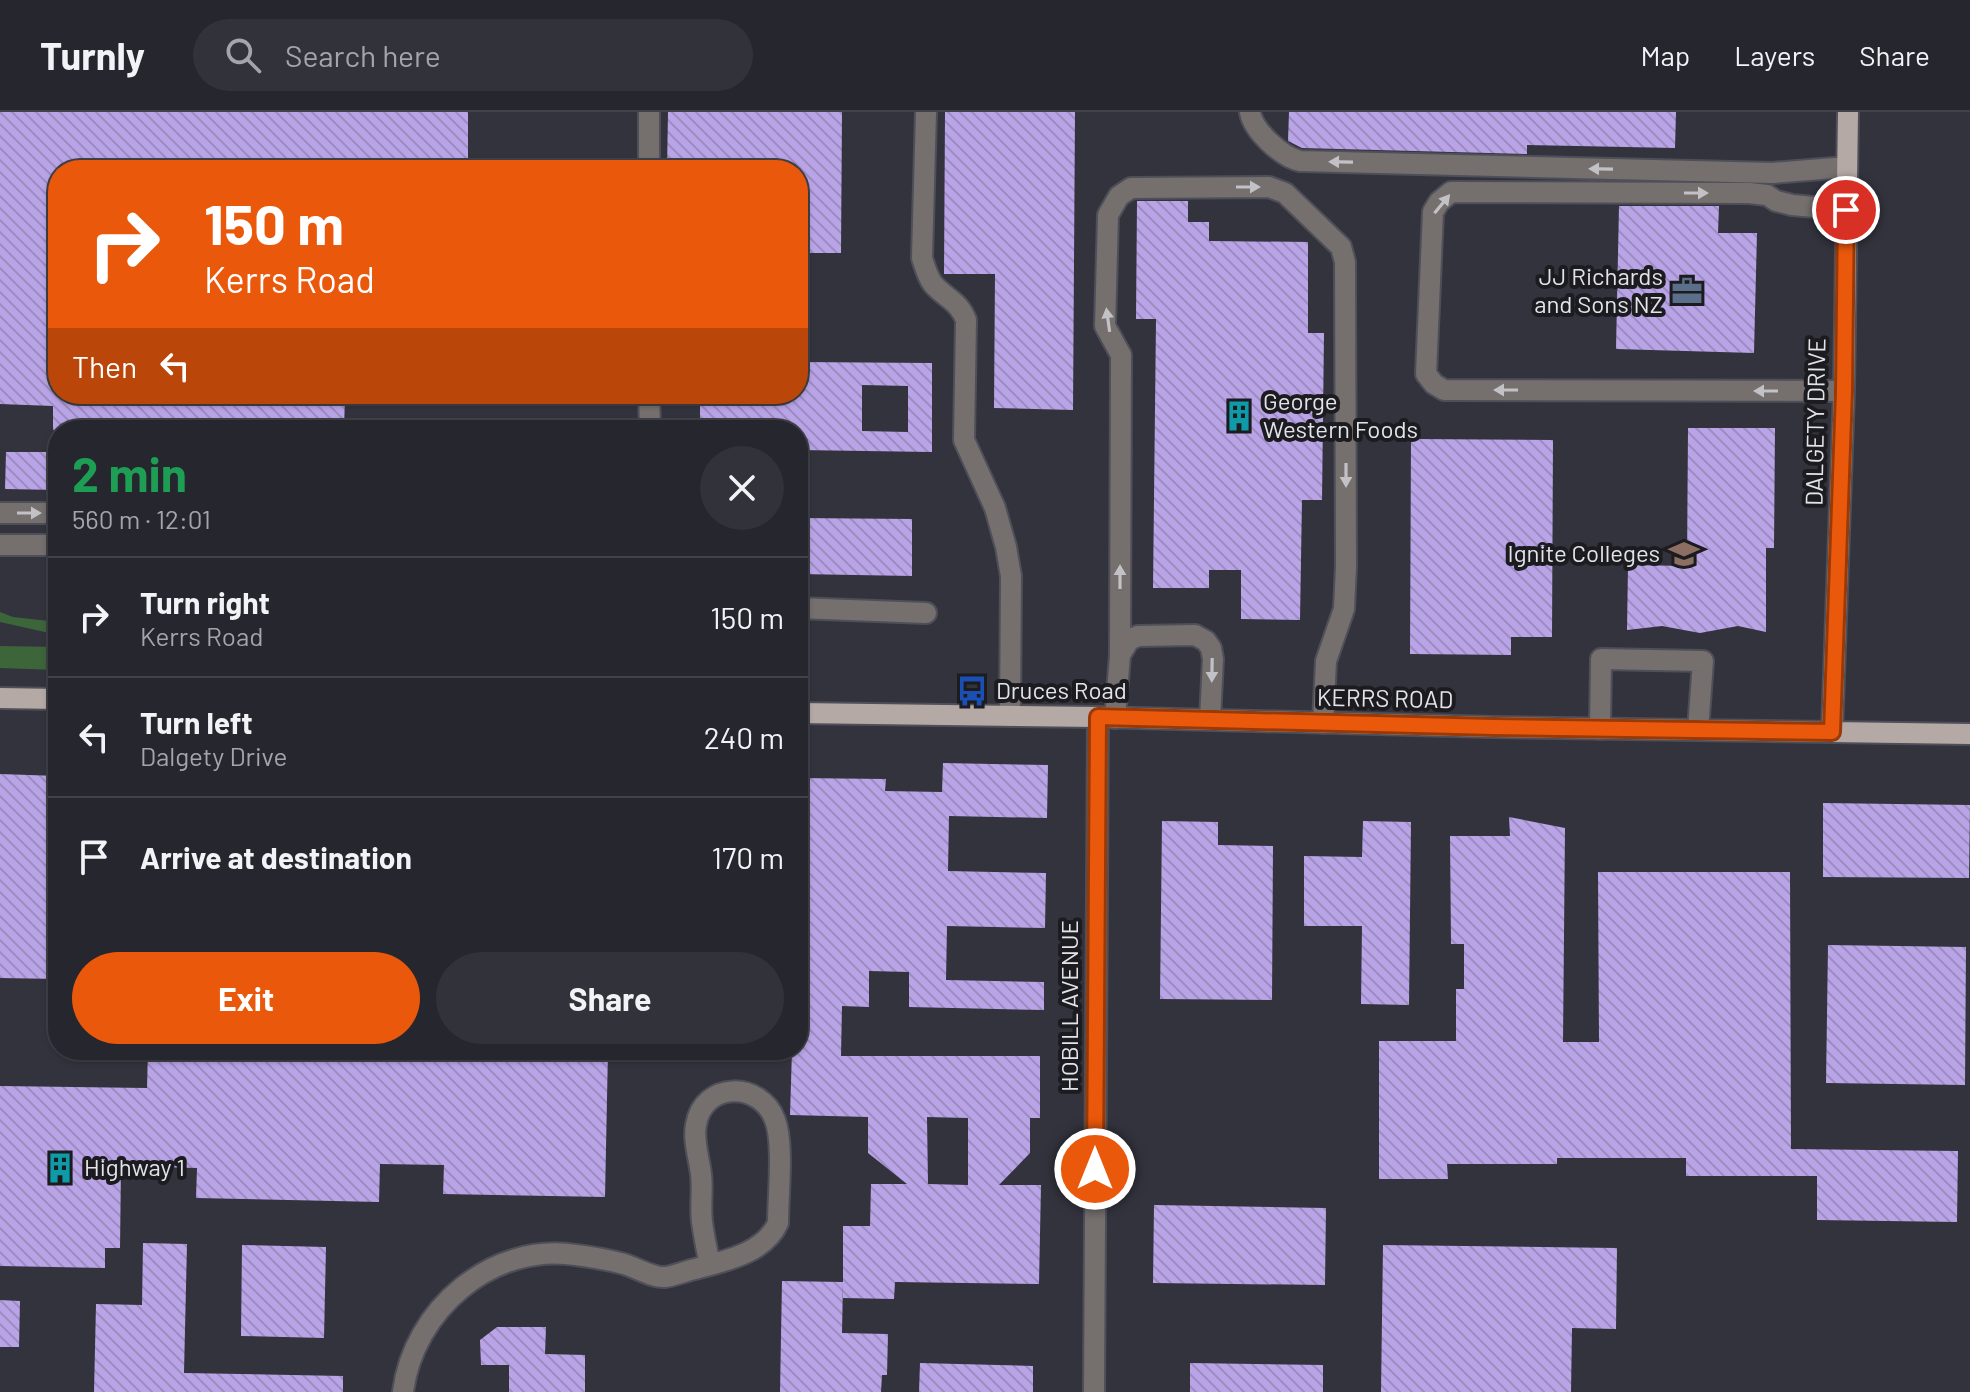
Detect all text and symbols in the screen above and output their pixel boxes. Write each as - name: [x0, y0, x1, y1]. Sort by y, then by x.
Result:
- search box: [193, 19, 753, 91]
- text: Turnly: [40, 32, 145, 78]
- icon: search: [221, 33, 265, 77]
- text: Search here: [285, 37, 441, 73]
- text: Map: [1640, 38, 1690, 72]
- text: Layers: [1734, 38, 1815, 72]
- text: Share: [1859, 38, 1930, 72]
- one-way arrow: [1328, 156, 1353, 169]
- one-way arrow: [1588, 163, 1613, 175]
- pin: [1812, 176, 1880, 244]
- one-way arrow: [1236, 181, 1261, 193]
- one-way arrow: [1684, 187, 1709, 199]
- icon: arrive: [1824, 188, 1868, 232]
- text: 150 m: [204, 189, 344, 256]
- icon: right: [72, 192, 176, 296]
- one-way arrow: [1433, 193, 1450, 214]
- text: Kerrs Road: [204, 257, 375, 300]
- place label: JJ Richards and Sons NZ: [1534, 261, 1663, 318]
- office icon: JJ Richards and Sons NZ: [1670, 274, 1704, 308]
- one-way arrow: [1101, 308, 1114, 333]
- street label: DALGETY DRIVE: [1799, 338, 1830, 506]
- icon: left: [153, 344, 197, 388]
- text: Then: [72, 348, 137, 384]
- one-way arrow: [1493, 384, 1518, 396]
- one-way arrow: [1753, 385, 1778, 397]
- place label: George Western Foods: [1263, 386, 1418, 443]
- building icon: George Western Foods: [1222, 399, 1256, 433]
- text: 2 min: [72, 444, 187, 502]
- button: close: [700, 446, 784, 530]
- one-way arrow: [1340, 463, 1352, 488]
- text: 560 m · 12:01: [72, 503, 211, 534]
- one-way arrow: [17, 507, 42, 519]
- school or university icon: Ignite Colleges: [1667, 537, 1701, 571]
- place label: Ignite Colleges: [1508, 538, 1660, 567]
- one-way arrow: [1114, 564, 1126, 589]
- text: Turn right: [140, 584, 270, 620]
- icon: right: [72, 595, 116, 639]
- text: 150 m: [710, 599, 784, 635]
- text: Kerrs Road: [140, 620, 263, 651]
- one-way arrow: [1206, 657, 1218, 683]
- bus stop icon: Druces Road: [955, 674, 989, 708]
- place label: Druces Road: [996, 675, 1127, 704]
- street label: KERRS ROAD: [1317, 682, 1453, 713]
- text: Turn left: [140, 704, 253, 740]
- icon: left: [72, 715, 116, 759]
- text: 240 m: [704, 719, 784, 755]
- text: Dalgety Drive: [140, 740, 287, 771]
- icon: arrive: [72, 835, 116, 879]
- text: Arrive at destination: [140, 839, 412, 875]
- text: 170 m: [712, 839, 784, 875]
- street label: HOBILL AVENUE: [1054, 920, 1083, 1092]
- button: Exit: [72, 952, 420, 1044]
- button: Share: [436, 952, 784, 1044]
- position arrow: [1053, 1127, 1137, 1211]
- building icon: Highway 1: [43, 1151, 77, 1185]
- place label: Highway 1: [84, 1152, 185, 1181]

